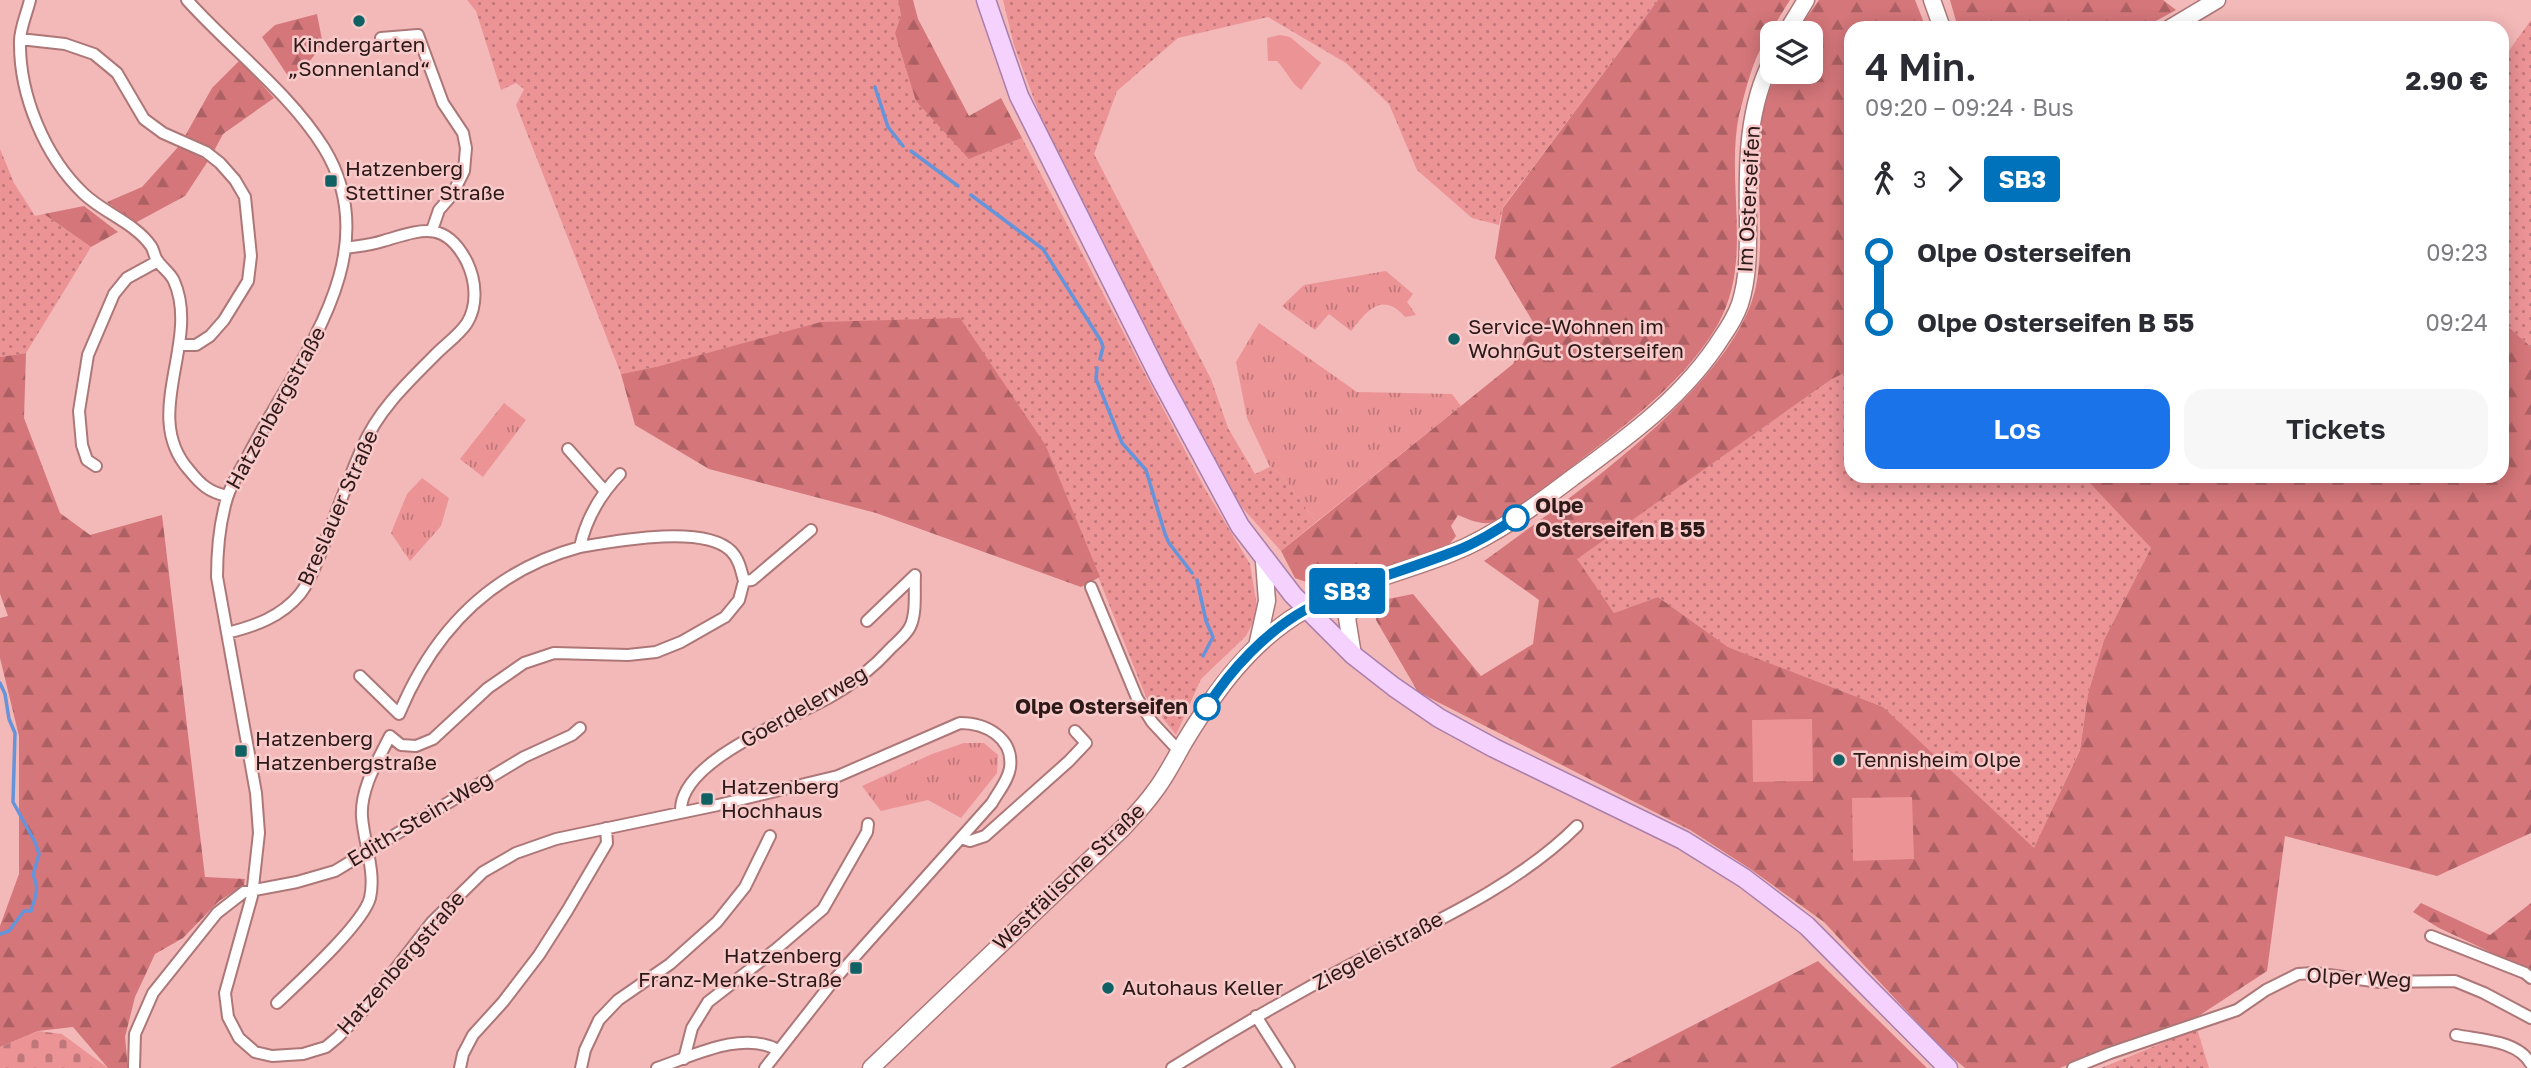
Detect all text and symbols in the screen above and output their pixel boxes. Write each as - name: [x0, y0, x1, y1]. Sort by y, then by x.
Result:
- marker: Kindergarten „Sonnenland“: [351, 13, 367, 29]
- map controls: [1760, 21, 1823, 84]
- button: layers: [1760, 21, 1823, 84]
- place label: Kindergarten „Sonnenland“: [288, 31, 430, 81]
- text: 4 Min.: [1865, 44, 1977, 89]
- text: 2.90 €: [2406, 65, 2488, 96]
- text: 09:20 – 09:24 · Bus: [1865, 93, 2074, 121]
- street label: Im Osterseifen: [1731, 125, 1765, 273]
- place label: Hatzenberg Stettiner Straße: [345, 155, 505, 205]
- icon: walk: [1865, 160, 1903, 198]
- icon: forward: [1936, 160, 1974, 198]
- text: SB3: [1998, 164, 2046, 193]
- text: 3: [1913, 165, 1926, 193]
- marker: Hatzenberg Stettiner Straße: [323, 173, 339, 189]
- text: Olpe Osterseifen: [1917, 237, 2131, 268]
- text: 09:23: [2426, 238, 2488, 266]
- text: Olpe Osterseifen B 55: [1917, 307, 2194, 338]
- text: 09:24: [2426, 308, 2488, 336]
- place label: Service-Wohnen im WohnGut Osterseifen: [1468, 313, 1684, 363]
- street label: Hatzenbergstraße: [220, 322, 331, 493]
- marker: Service-Wohnen im WohnGut Osterseifen: [1446, 331, 1462, 347]
- button: Los: [1865, 389, 2170, 469]
- button: Tickets: [2184, 389, 2488, 469]
- street label: Breslauer Straße: [291, 426, 383, 590]
- place label: Olpe Osterseifen B 55: [1535, 492, 1705, 542]
- marker: Olpe Osterseifen B 55: [1503, 505, 1529, 531]
- line badge: SB3: [1307, 568, 1387, 614]
- text: SB3: [1323, 576, 1371, 605]
- street label: Goerdelerweg: [736, 659, 871, 753]
- place label: Olpe Osterseifen: [1015, 693, 1188, 719]
- marker: Olpe Osterseifen: [1194, 694, 1220, 720]
- place label: Hatzenberg Hatzenbergstraße: [255, 725, 437, 775]
- marker: Hatzenberg Hatzenbergstraße: [233, 743, 249, 759]
- place label: Tennisheim Olpe: [1853, 746, 2021, 772]
- marker: Tennisheim Olpe: [1831, 752, 1847, 768]
- street label: Edith-Stein-Weg: [342, 765, 497, 872]
- place label: Hatzenberg Hochhaus: [721, 773, 839, 823]
- marker: Hatzenberg Hochhaus: [699, 791, 715, 807]
- street label: Westfälische Straße: [987, 797, 1150, 955]
- street label: Hatzenbergstraße: [331, 885, 470, 1040]
- street label: Ziegeleistraße: [1308, 905, 1447, 995]
- place label: Hatzenberg Franz-Menke-Straße: [638, 942, 842, 992]
- marker: Hatzenberg Franz-Menke-Straße: [848, 960, 864, 976]
- street label: Olper Weg: [2306, 961, 2412, 993]
- place label: Autohaus Keller: [1122, 974, 1283, 1000]
- marker: Autohaus Keller: [1100, 980, 1116, 996]

